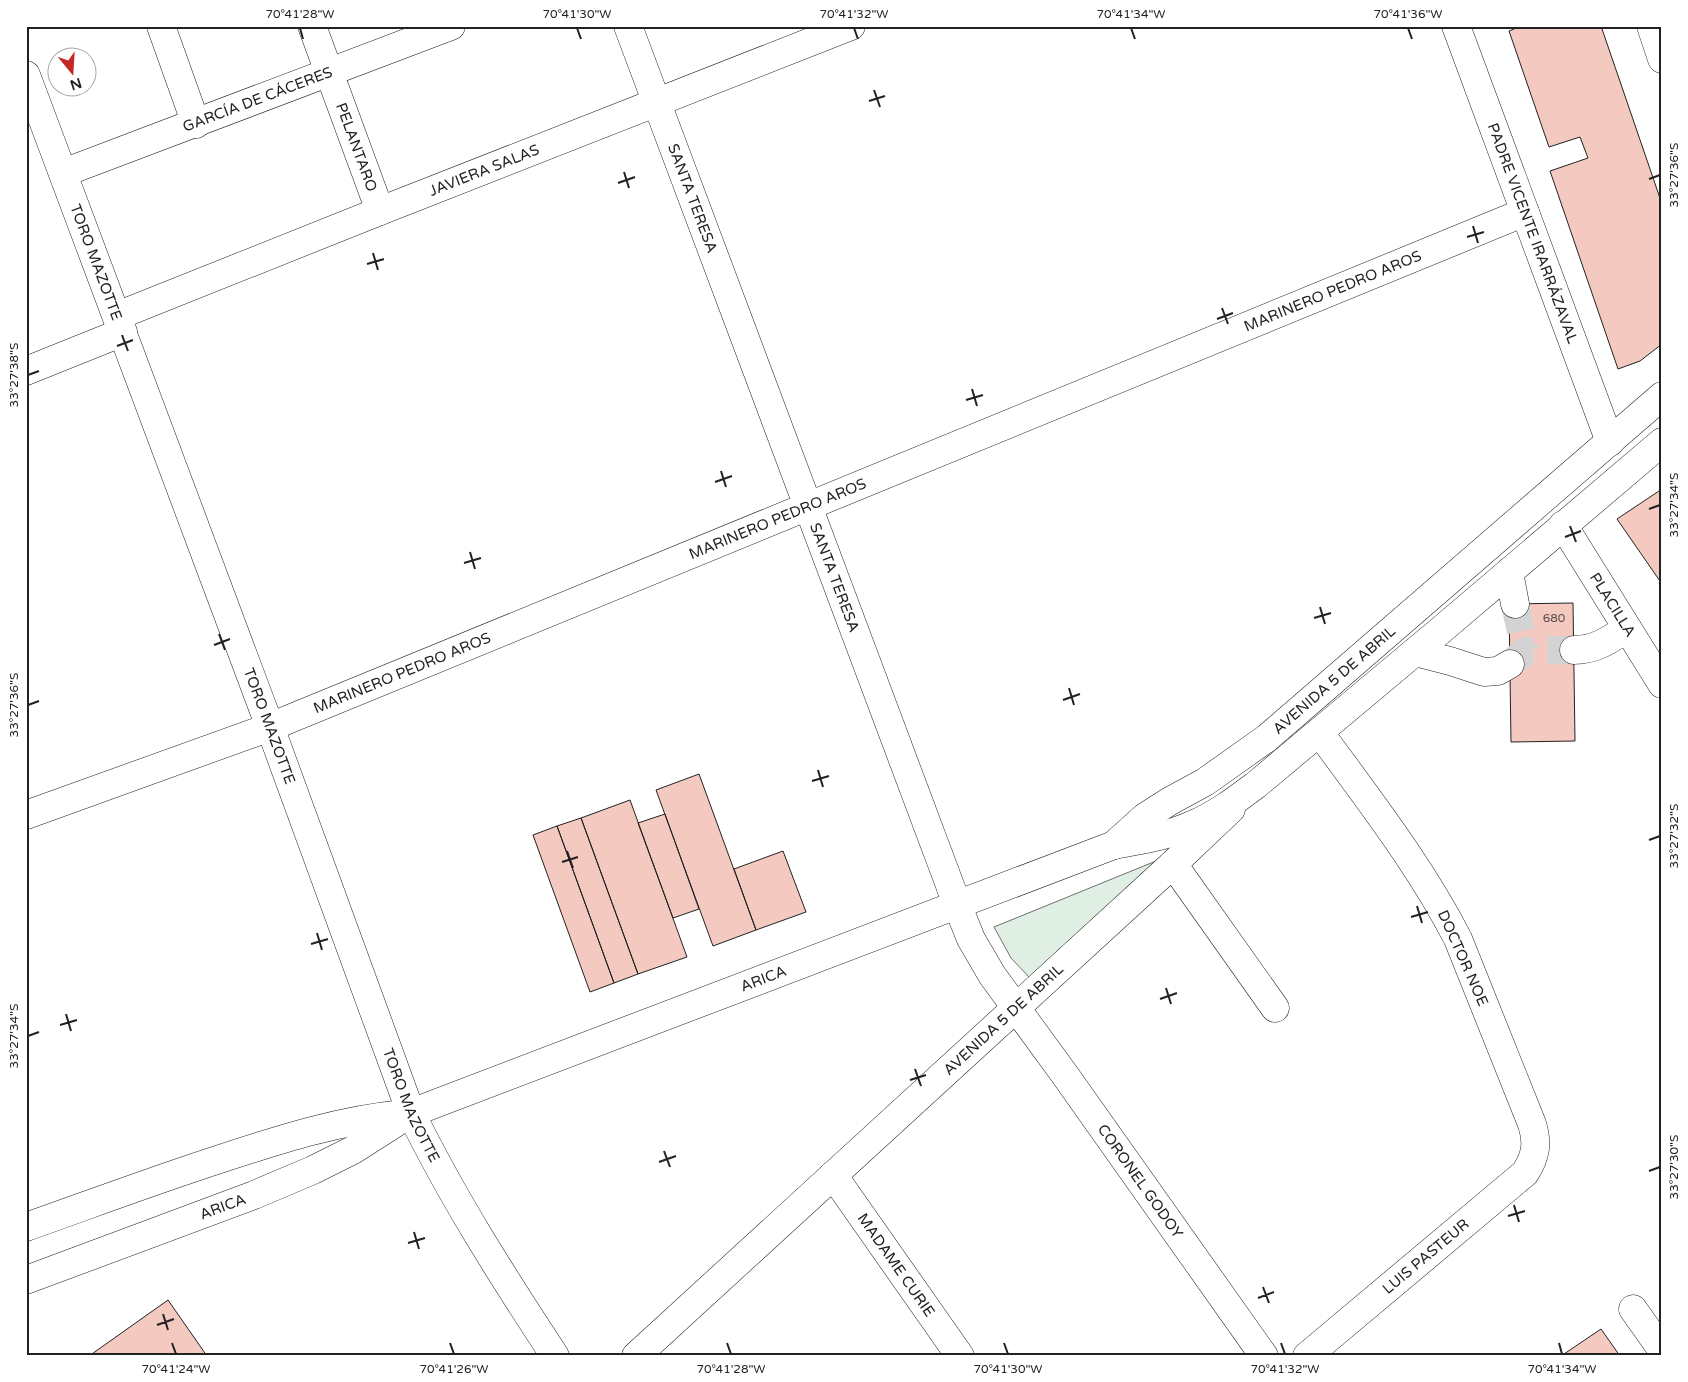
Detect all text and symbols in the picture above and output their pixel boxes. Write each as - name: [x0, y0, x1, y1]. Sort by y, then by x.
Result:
- text: 70°41'28"W: [265, 7, 335, 21]
- text: 70°41'30"W: [542, 7, 612, 21]
- text: 70°41'32"W: [819, 7, 889, 21]
- text: 70°41'34"W: [1096, 7, 1166, 21]
- text: 70°41'36"W: [1373, 7, 1443, 21]
- north arrow: [48, 48, 98, 98]
- street label: GARCÍA DE CÁCERES: [180, 63, 335, 136]
- text: N: [68, 74, 84, 94]
- street label: PELANTARO: [332, 100, 381, 194]
- street label: PADRE VICENTE IRARRÁZAVAL: [1484, 120, 1582, 346]
- street label: JAVIERA SALAS: [426, 140, 542, 200]
- street label: SANTA TERESA: [664, 141, 721, 255]
- text: 33°27'36"S: [1667, 143, 1681, 207]
- street label: TORO MAZOTTE: [66, 202, 126, 323]
- street label: MARINERO PEDRO AROS: [1241, 247, 1424, 335]
- text: 33°27'38"S: [7, 343, 21, 407]
- text: 33°27'34"S: [1667, 473, 1681, 537]
- street label: MARINERO PEDRO AROS: [686, 474, 869, 563]
- street label: SANTA TERESA: [806, 520, 863, 635]
- street label: PLACILLA: [1586, 569, 1639, 640]
- house number: 680: [1543, 611, 1566, 625]
- street label: AVENIDA 5 DE ABRIL: [1269, 622, 1399, 738]
- street label: MARINERO PEDRO AROS: [311, 628, 493, 717]
- street label: TORO MAZOTTE: [240, 665, 299, 787]
- text: 33°27'36"S: [7, 673, 21, 737]
- text: 33°27'32"S: [1667, 804, 1681, 868]
- street label: DOCTOR NOE: [1434, 907, 1492, 1009]
- street label: AVENIDA 5 DE ABRIL: [939, 960, 1067, 1079]
- street label: ARICA: [738, 962, 789, 996]
- text: 33°27'34"S: [7, 1004, 21, 1068]
- street label: TORO MAZOTTE: [379, 1046, 444, 1165]
- street label: CORONEL GODOY: [1094, 1121, 1187, 1242]
- text: 33°27'30"S: [1667, 1135, 1681, 1199]
- street label: ARICA: [197, 1190, 248, 1223]
- street label: MADAME CURIE: [854, 1210, 939, 1320]
- street label: LUIS PASTEUR: [1379, 1215, 1473, 1298]
- text: 70°41'24"W: [141, 1362, 211, 1376]
- text: 70°41'26"W: [419, 1362, 489, 1376]
- text: 70°41'28"W: [696, 1362, 766, 1376]
- text: 70°41'30"W: [973, 1362, 1043, 1376]
- text: 70°41'32"W: [1250, 1362, 1320, 1376]
- text: 70°41'34"W: [1527, 1362, 1597, 1376]

